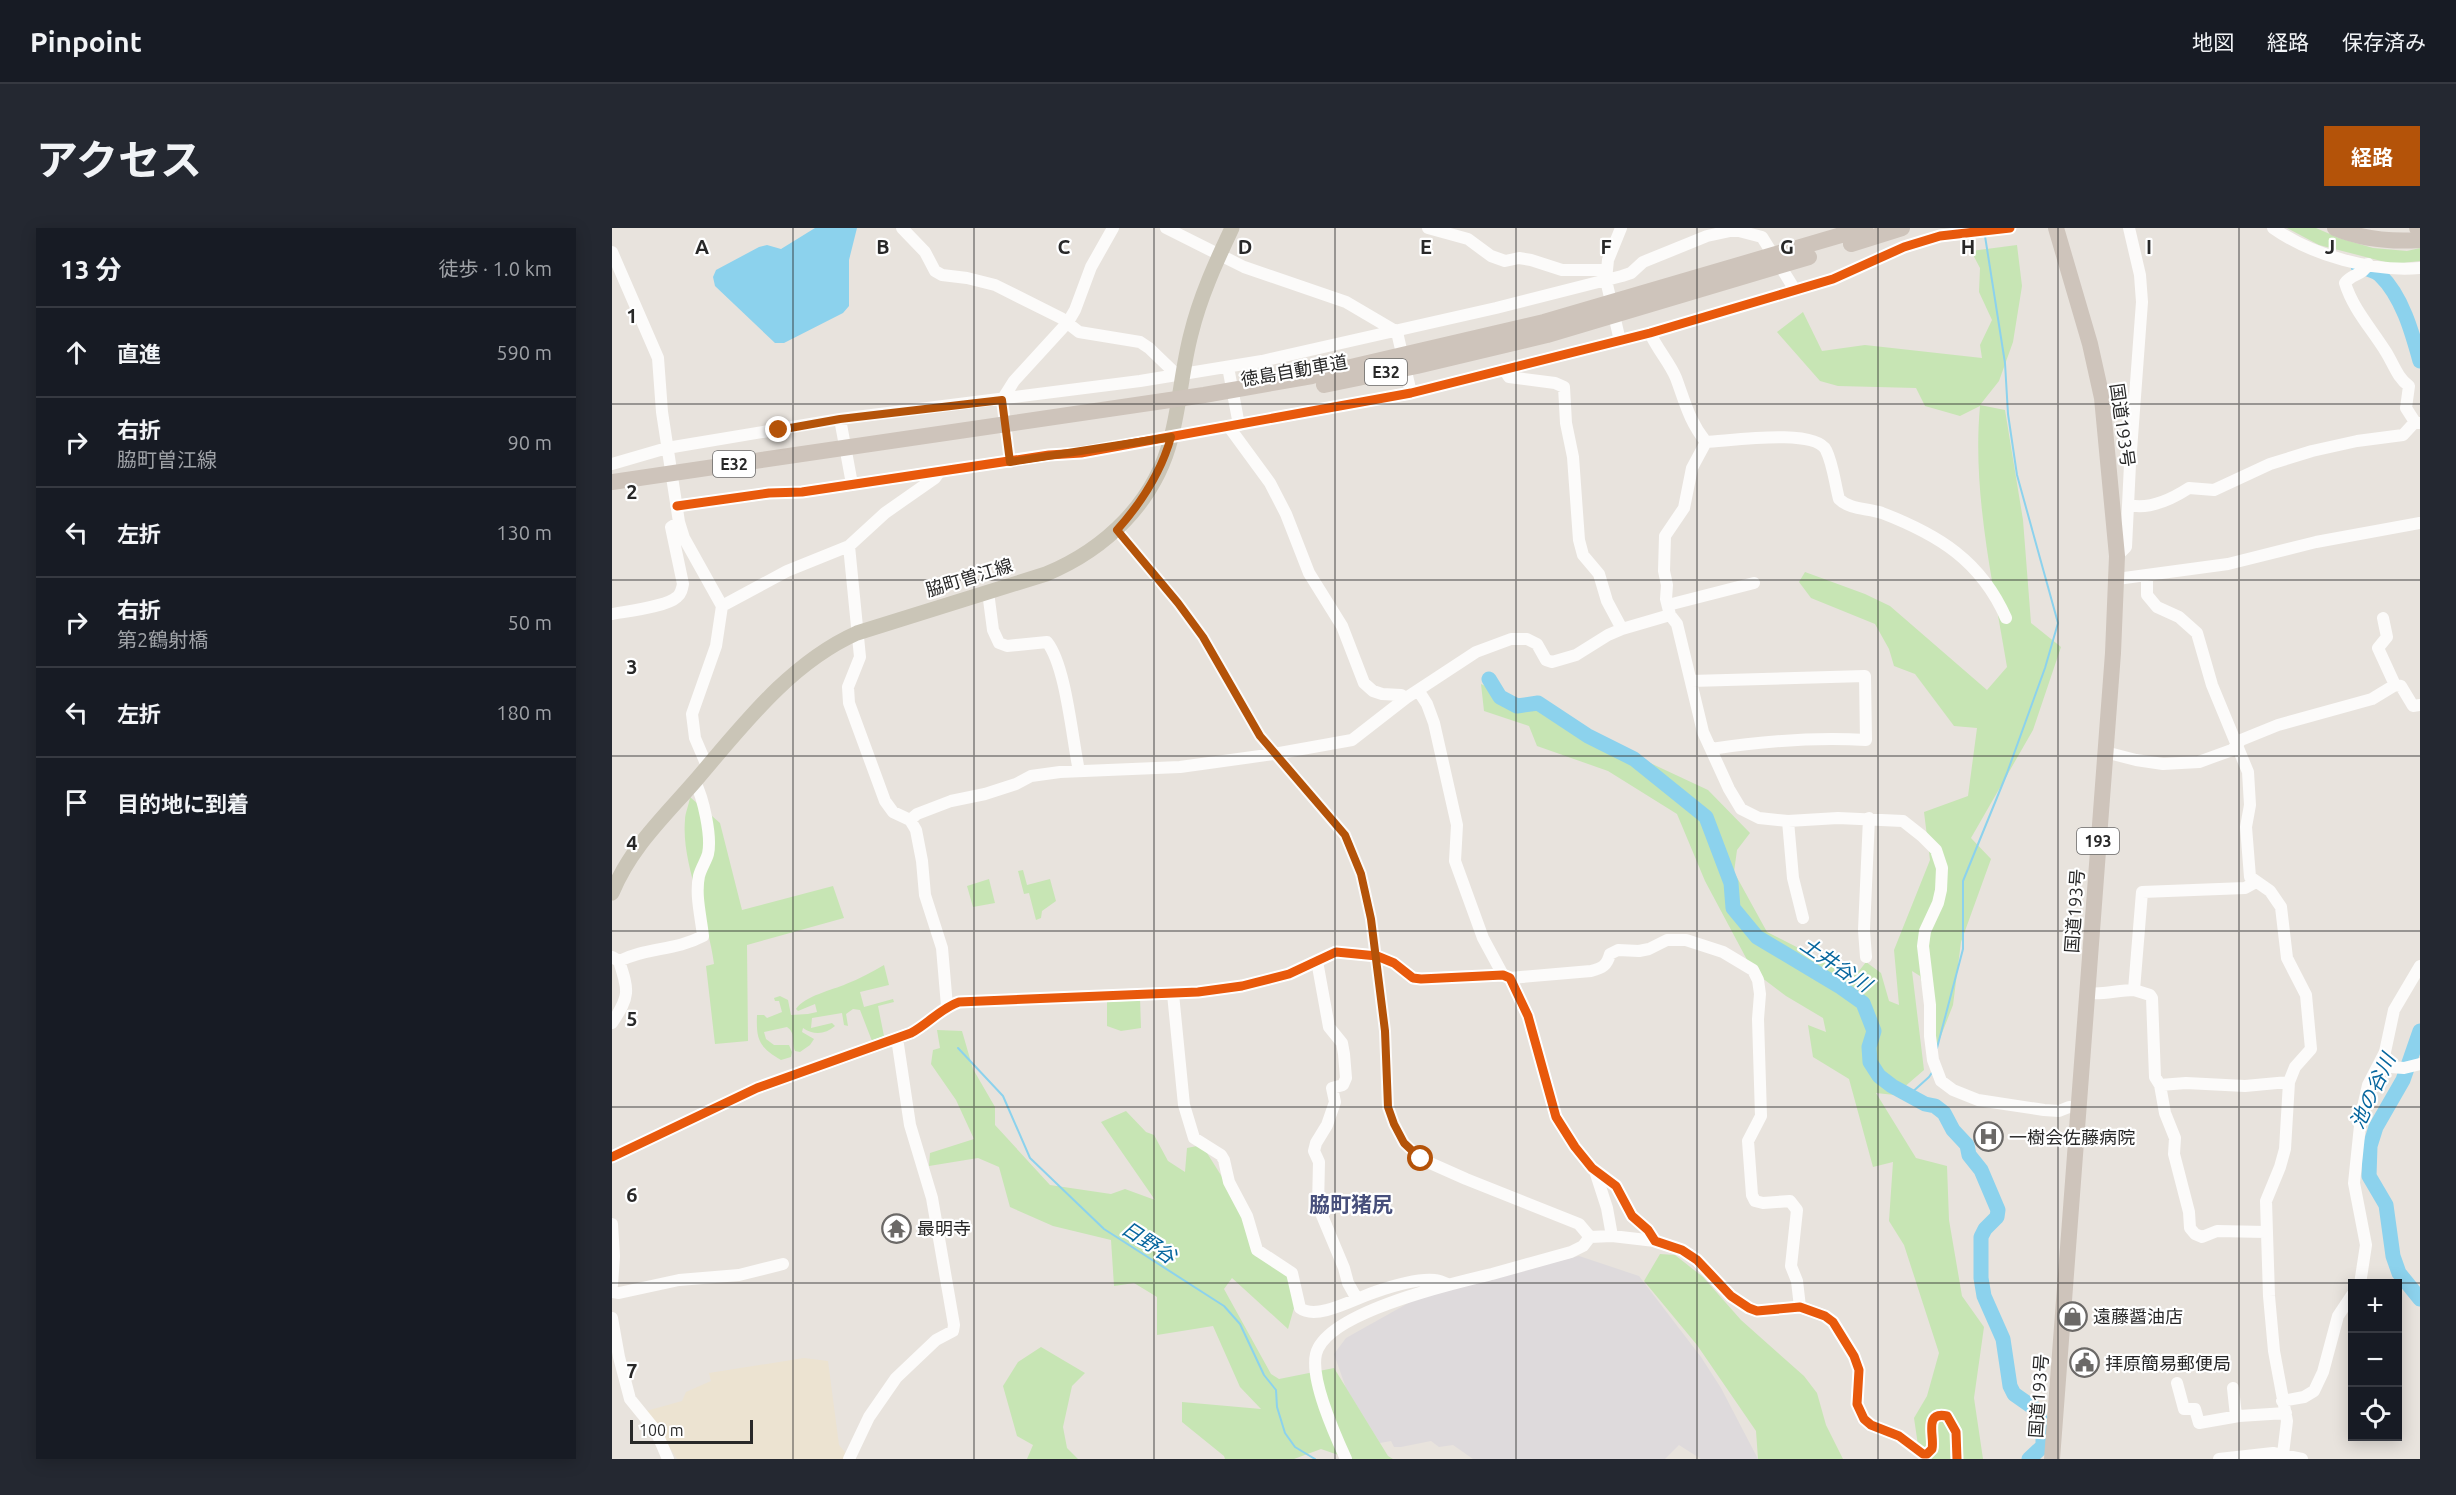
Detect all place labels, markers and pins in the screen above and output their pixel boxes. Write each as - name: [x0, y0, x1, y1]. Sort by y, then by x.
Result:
- hospital icon: 一樹会佐藤病院: [1972, 1121, 2004, 1153]
- place label: 一樹会佐藤病院: [2009, 1127, 2135, 1147]
- temple icon: 最明寺: [880, 1212, 912, 1244]
- place label: 最明寺: [917, 1218, 971, 1238]
- shop icon: 遠藤醤油店: [2056, 1300, 2088, 1332]
- place label: 遠藤醤油店: [2093, 1306, 2183, 1326]
- public building icon: 拝原簡易郵便局: [2068, 1347, 2100, 1379]
- place label: 拝原簡易郵便局: [2105, 1353, 2231, 1373]

